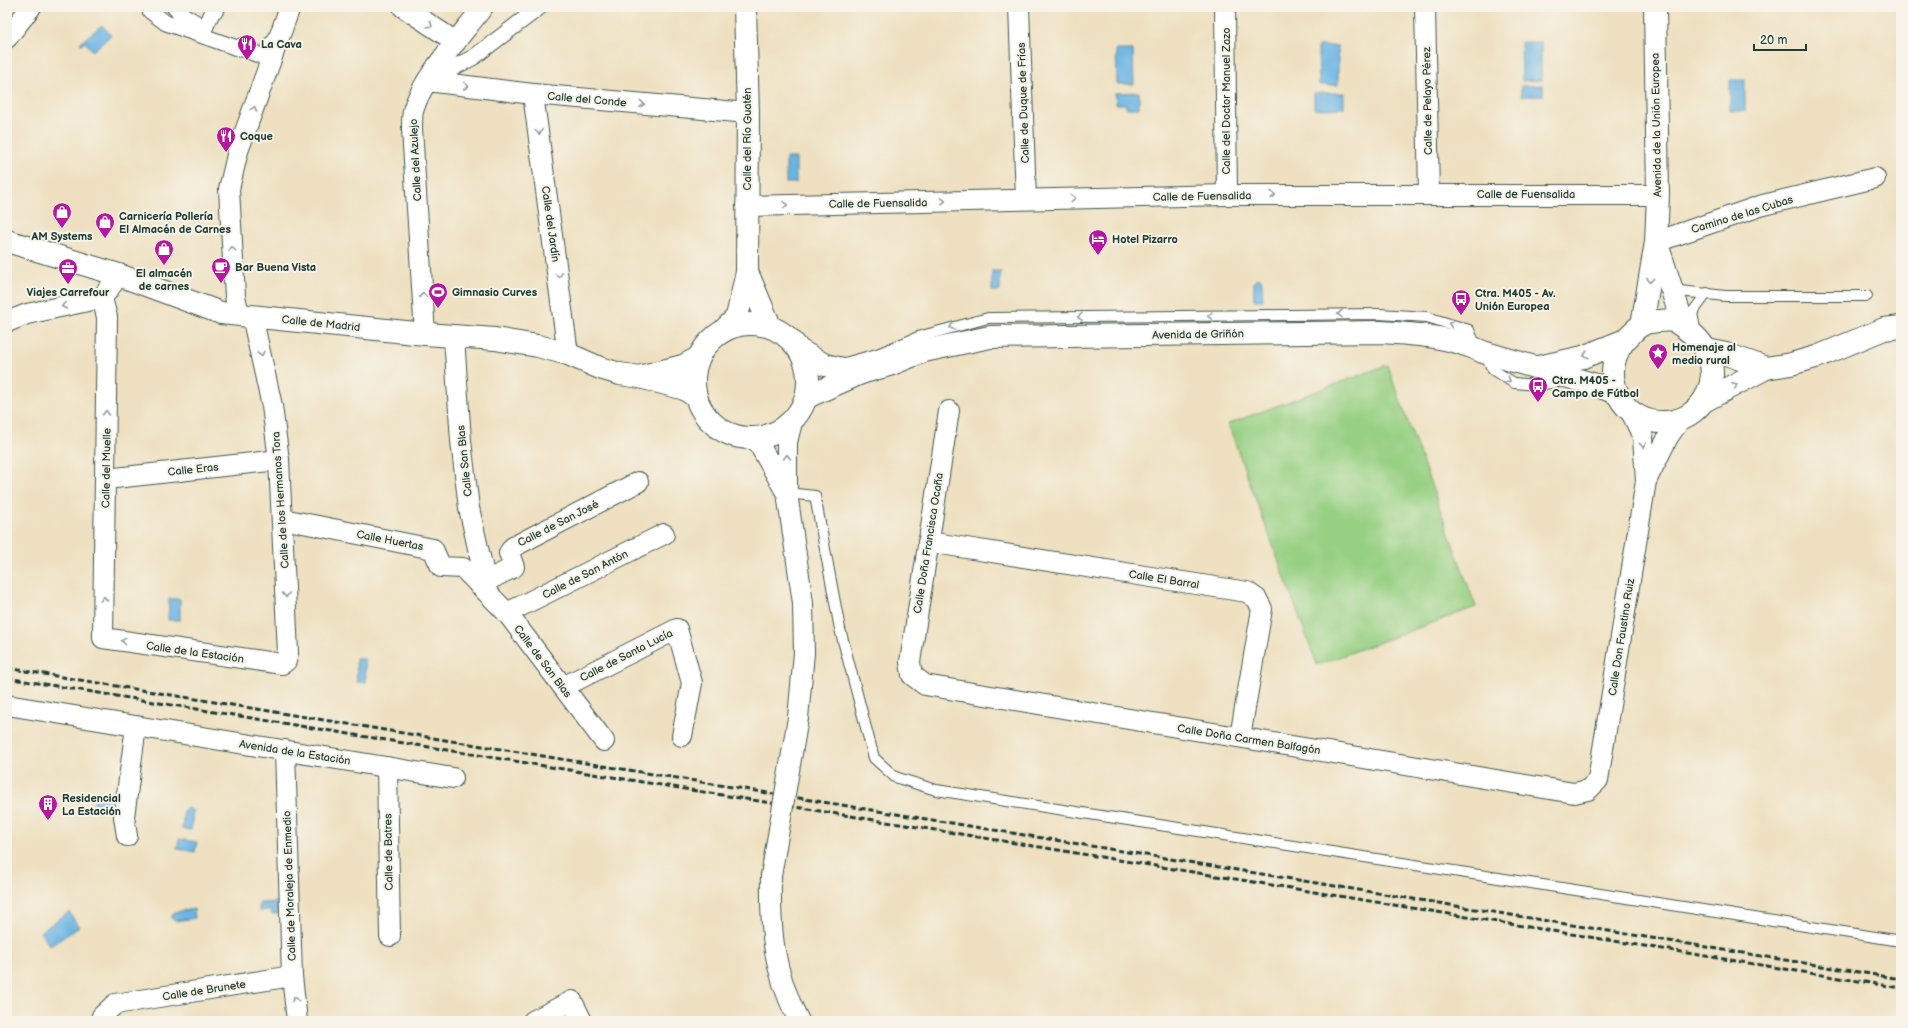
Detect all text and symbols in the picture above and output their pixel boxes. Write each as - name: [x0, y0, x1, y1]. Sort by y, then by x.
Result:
- one-way arrow: [426, 20, 433, 28]
- scale bar: [1754, 26, 1806, 52]
- street label: Calle del Doctor Manuel Zazo: [1220, 27, 1233, 175]
- restaurant icon: La Cava: [236, 33, 258, 61]
- text: 20 m: [1760, 33, 1787, 48]
- place label: La Cava: [261, 38, 302, 51]
- street label: Calle de Duque de Frías: [1015, 42, 1032, 164]
- street label: Calle de Pelayo Pérez: [1420, 46, 1435, 155]
- street label: Avenida de la Unión Europea: [1649, 53, 1664, 197]
- one-way arrow: [462, 81, 469, 90]
- street label: Calle del Río Guatén: [741, 88, 754, 190]
- street label: Calle del Conde: [547, 90, 628, 109]
- one-way arrow: [639, 99, 645, 108]
- one-way arrow: [249, 105, 257, 112]
- street label: Calle del Azulejo: [407, 118, 424, 202]
- restaurant icon: Coque: [215, 125, 237, 153]
- one-way arrow: [534, 129, 543, 135]
- place label: Coque: [240, 130, 273, 143]
- street label: Calle del Jardín: [539, 185, 562, 263]
- street label: Calle de Fuensalida: [1477, 188, 1575, 201]
- street label: Calle de Fuensalida: [1153, 189, 1251, 204]
- one-way arrow: [1270, 191, 1276, 199]
- street label: Camino de las Cubas: [1690, 193, 1795, 236]
- one-way arrow: [1070, 194, 1076, 202]
- street label: Calle de Fuensalida: [829, 196, 927, 211]
- one-way arrow: [940, 197, 946, 205]
- shop icon: AM Systems: [51, 201, 73, 229]
- one-way arrow: [782, 201, 788, 209]
- place label: Carnicería Pollería El Almacén de Carnes: [119, 210, 231, 236]
- shop icon: Carnicería Pollería El Almacén de Carnes: [94, 211, 116, 239]
- hotel icon: Hotel Pizarro: [1087, 228, 1109, 256]
- place label: AM Systems: [31, 230, 93, 243]
- place label: Hotel Pizarro: [1112, 233, 1178, 246]
- shop icon: El almacén de carnes: [153, 238, 175, 266]
- one-way arrow: [227, 246, 236, 252]
- cafe icon: Bar Buena Vista: [210, 256, 232, 284]
- office icon: Viajes Carrefour: [57, 257, 79, 285]
- place label: Bar Buena Vista: [235, 261, 316, 274]
- place label: El almacén de carnes: [136, 267, 192, 293]
- one-way arrow: [554, 272, 563, 278]
- one-way arrow: [1646, 277, 1655, 284]
- sports icon: Gimnasio Curves: [427, 281, 449, 309]
- place label: Viajes Carrefour: [27, 286, 110, 299]
- place label: Gimnasio Curves: [452, 286, 538, 299]
- place label: Ctra. M405 - Av. Unión Europea: [1475, 287, 1556, 313]
- bus stop icon: Ctra. M405 - Av. Unión Europea: [1450, 288, 1472, 316]
- one-way arrow: [418, 292, 427, 298]
- one-way arrow: [61, 302, 67, 310]
- one-way arrow: [1337, 310, 1343, 318]
- one-way arrow: [1207, 312, 1213, 320]
- street label: Calle de Madrid: [281, 313, 361, 334]
- one-way arrow: [1077, 313, 1083, 321]
- one-way arrow: [1448, 320, 1455, 329]
- one-way arrow: [948, 323, 955, 331]
- street label: Avenida de Griñón: [1152, 327, 1244, 342]
- place label: Homenaje al medio rural: [1672, 341, 1736, 367]
- place icon: Homenaje al medio rural: [1647, 342, 1669, 370]
- one-way arrow: [1583, 350, 1590, 359]
- one-way arrow: [257, 351, 265, 358]
- place label: Ctra. M405 - Campo de Fútbol: [1552, 374, 1639, 400]
- one-way arrow: [1504, 375, 1511, 382]
- bus stop icon: Ctra. M405 - Campo de Fútbol: [1527, 375, 1549, 403]
- one-way arrow: [1731, 382, 1738, 389]
- one-way arrow: [102, 410, 110, 416]
- street label: Calle San Blas: [454, 424, 475, 497]
- street label: Calle del Muelle: [99, 427, 114, 508]
- street label: Calle de los Hermanos Tora: [269, 431, 292, 569]
- one-way arrow: [1639, 442, 1648, 448]
- one-way arrow: [783, 454, 791, 460]
- street label: Calle Eras: [167, 460, 220, 479]
- street label: Calle Doña Francisca Ocaña: [911, 472, 946, 614]
- street label: Calle de San José: [516, 497, 601, 549]
- street label: Calle Huertas: [355, 528, 425, 553]
- street label: Calle de San Antón: [540, 547, 630, 602]
- street label: Calle El Barral: [1128, 568, 1200, 591]
- street label: Calle Don Faustino Ruiz: [1606, 577, 1637, 697]
- one-way arrow: [282, 592, 290, 598]
- one-way arrow: [100, 596, 108, 602]
- street label: Calle de San Blas: [511, 622, 574, 701]
- street label: Calle de Santa Lucía: [578, 626, 675, 684]
- one-way arrow: [121, 637, 127, 646]
- street label: Calle de la Estación: [145, 639, 245, 666]
- street label: Calle Doña Carmen Balfagón: [1176, 722, 1322, 757]
- street label: Avenida de la Estación: [238, 737, 352, 768]
- place label: Residencial La Estación: [62, 792, 121, 818]
- building icon: Residencial La Estación: [37, 793, 59, 821]
- street label: Calle de Moraleja de Enmedio: [280, 811, 299, 961]
- street label: Calle de Batres: [381, 813, 396, 891]
- street label: Calle de Brunete: [162, 977, 247, 1003]
- one-way arrow: [290, 996, 299, 1002]

